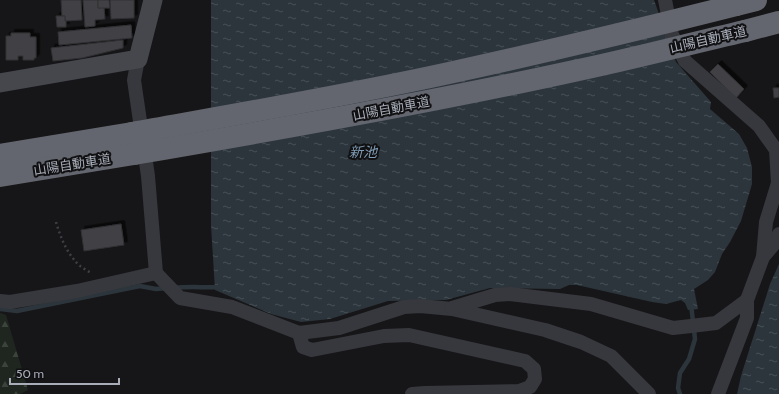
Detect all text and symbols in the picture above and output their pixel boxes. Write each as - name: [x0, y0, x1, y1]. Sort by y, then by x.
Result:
- street label: 山陽自動車道: [668, 22, 748, 56]
- street label: 山陽自動車道: [351, 93, 431, 123]
- water label: 新池: [349, 143, 379, 161]
- street label: 山陽自動車道: [32, 150, 112, 178]
- scale bar: [10, 360, 119, 386]
- text: 50 m: [16, 366, 44, 381]

